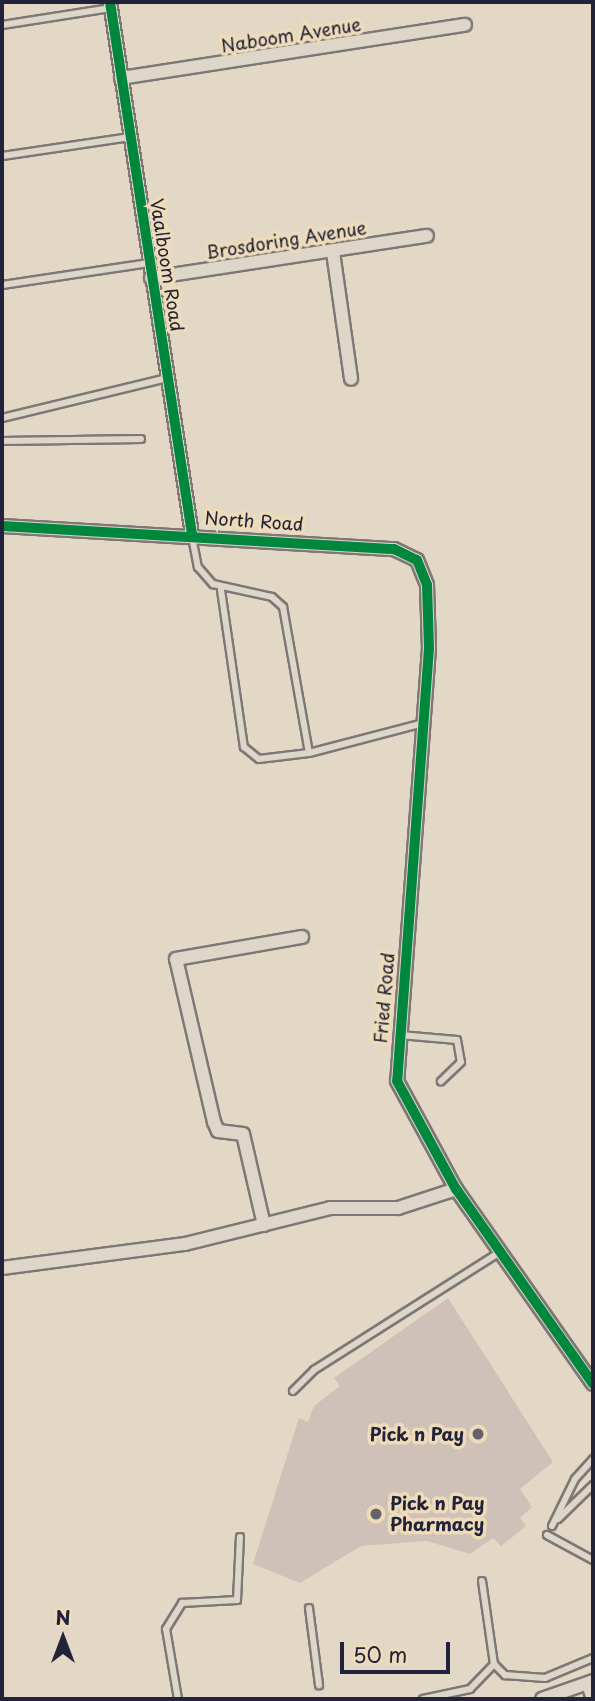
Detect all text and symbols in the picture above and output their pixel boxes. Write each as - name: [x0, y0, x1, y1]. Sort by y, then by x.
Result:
- street label: Naboom Avenue: [220, 13, 362, 57]
- street label: Vaalboom Road: [146, 197, 188, 333]
- street label: Brosdoring Avenue: [205, 217, 367, 263]
- street label: North Road: [204, 507, 304, 535]
- street label: Fried Road: [369, 951, 399, 1045]
- place label: Pick n Pay: [369, 1423, 464, 1445]
- marker: Pick n Pay: [470, 1426, 486, 1442]
- place label: Pick n Pay Pharmacy: [390, 1493, 485, 1536]
- marker: Pick n Pay Pharmacy: [368, 1506, 384, 1522]
- north arrow: [28, 1603, 98, 1673]
- text: N: [55, 1603, 71, 1631]
- scale bar: [343, 1628, 453, 1672]
- text: 50 m: [353, 1638, 407, 1670]

